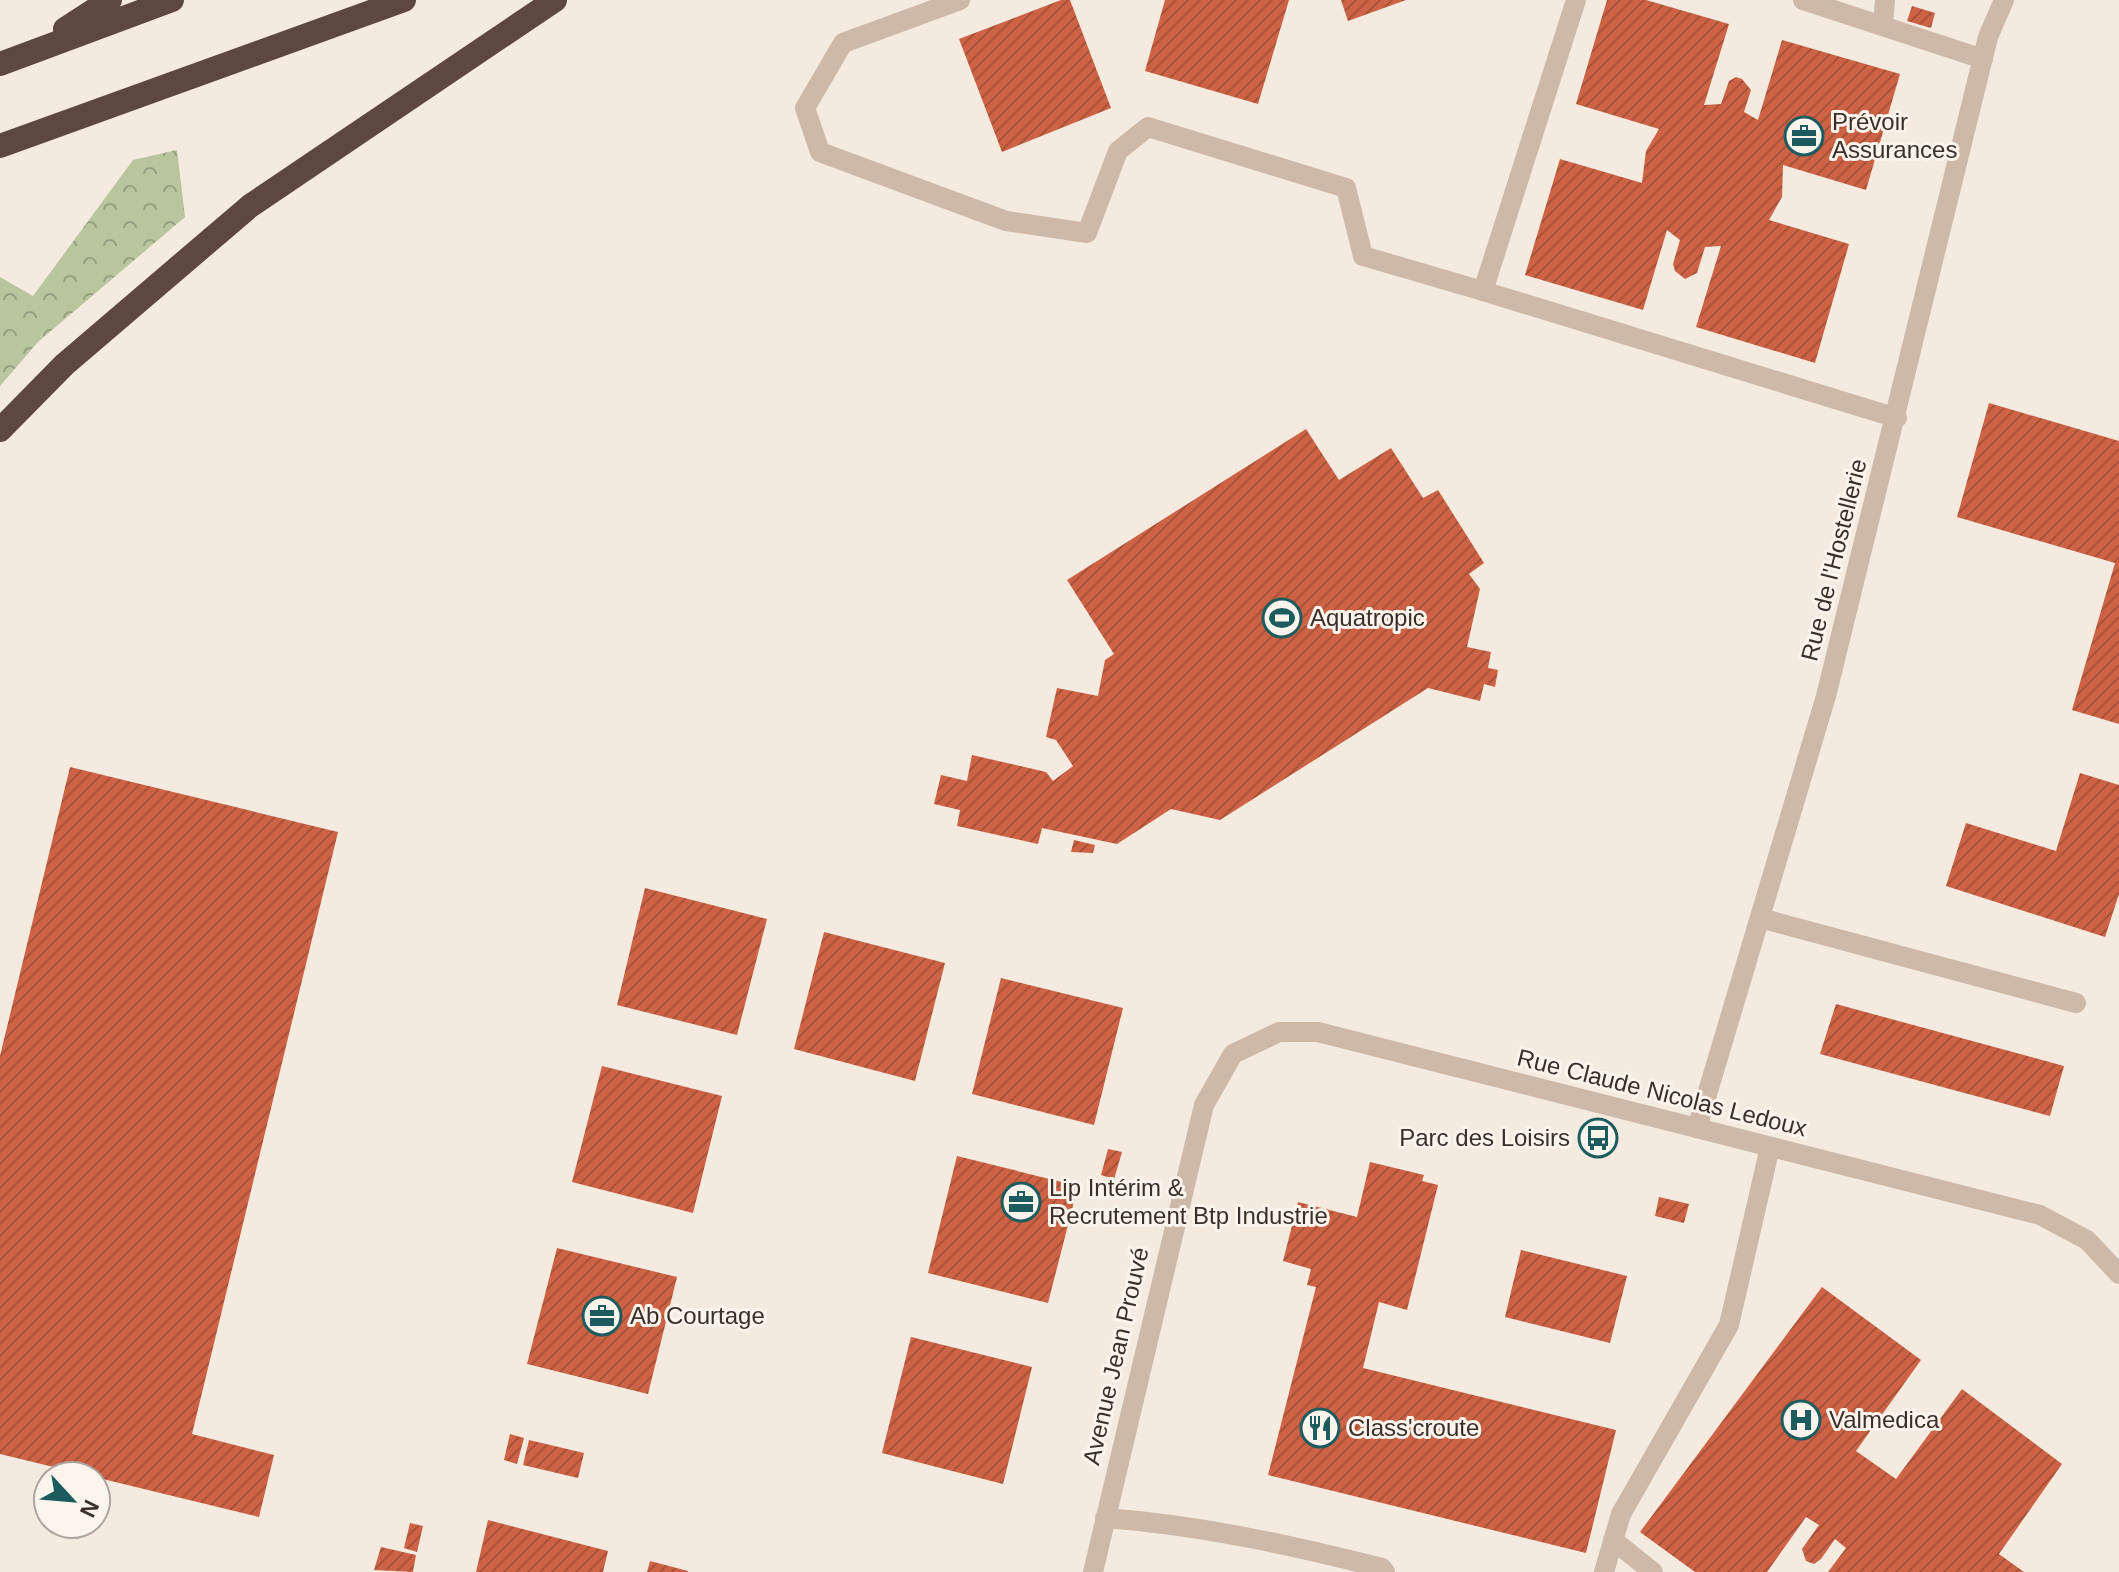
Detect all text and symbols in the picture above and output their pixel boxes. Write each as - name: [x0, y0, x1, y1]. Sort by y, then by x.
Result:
- place label: Prévoir Assurances: [1832, 108, 1957, 163]
- office icon: Prévoir Assurances: [1783, 115, 1825, 157]
- street label: Rue de l'Hostellerie: [1795, 456, 1872, 664]
- sports icon: Aquatropic: [1261, 597, 1303, 639]
- place label: Aquatropic: [1310, 604, 1425, 631]
- street label: Rue Claude Nicolas Ledoux: [1515, 1043, 1810, 1142]
- bus stop icon: Parc des Loisirs: [1577, 1117, 1619, 1159]
- place label: Parc des Loisirs: [1399, 1124, 1570, 1151]
- place label: Lip Intérim & Recrutement Btp Industrie: [1049, 1174, 1328, 1229]
- office icon: Lip Intérim & Recrutement Btp Industrie: [1000, 1181, 1042, 1223]
- street label: Avenue Jean Prouvé: [1077, 1245, 1154, 1467]
- office icon: Ab Courtage: [581, 1295, 623, 1337]
- place label: Ab Courtage: [630, 1302, 765, 1329]
- hospital icon: Valmedica: [1780, 1399, 1822, 1441]
- place label: Valmedica: [1829, 1406, 1940, 1433]
- restaurant icon: Class'croute: [1299, 1407, 1341, 1449]
- place label: Class'croute: [1348, 1414, 1479, 1441]
- north arrow: [32, 1460, 112, 1540]
- text: N: [75, 1496, 104, 1521]

